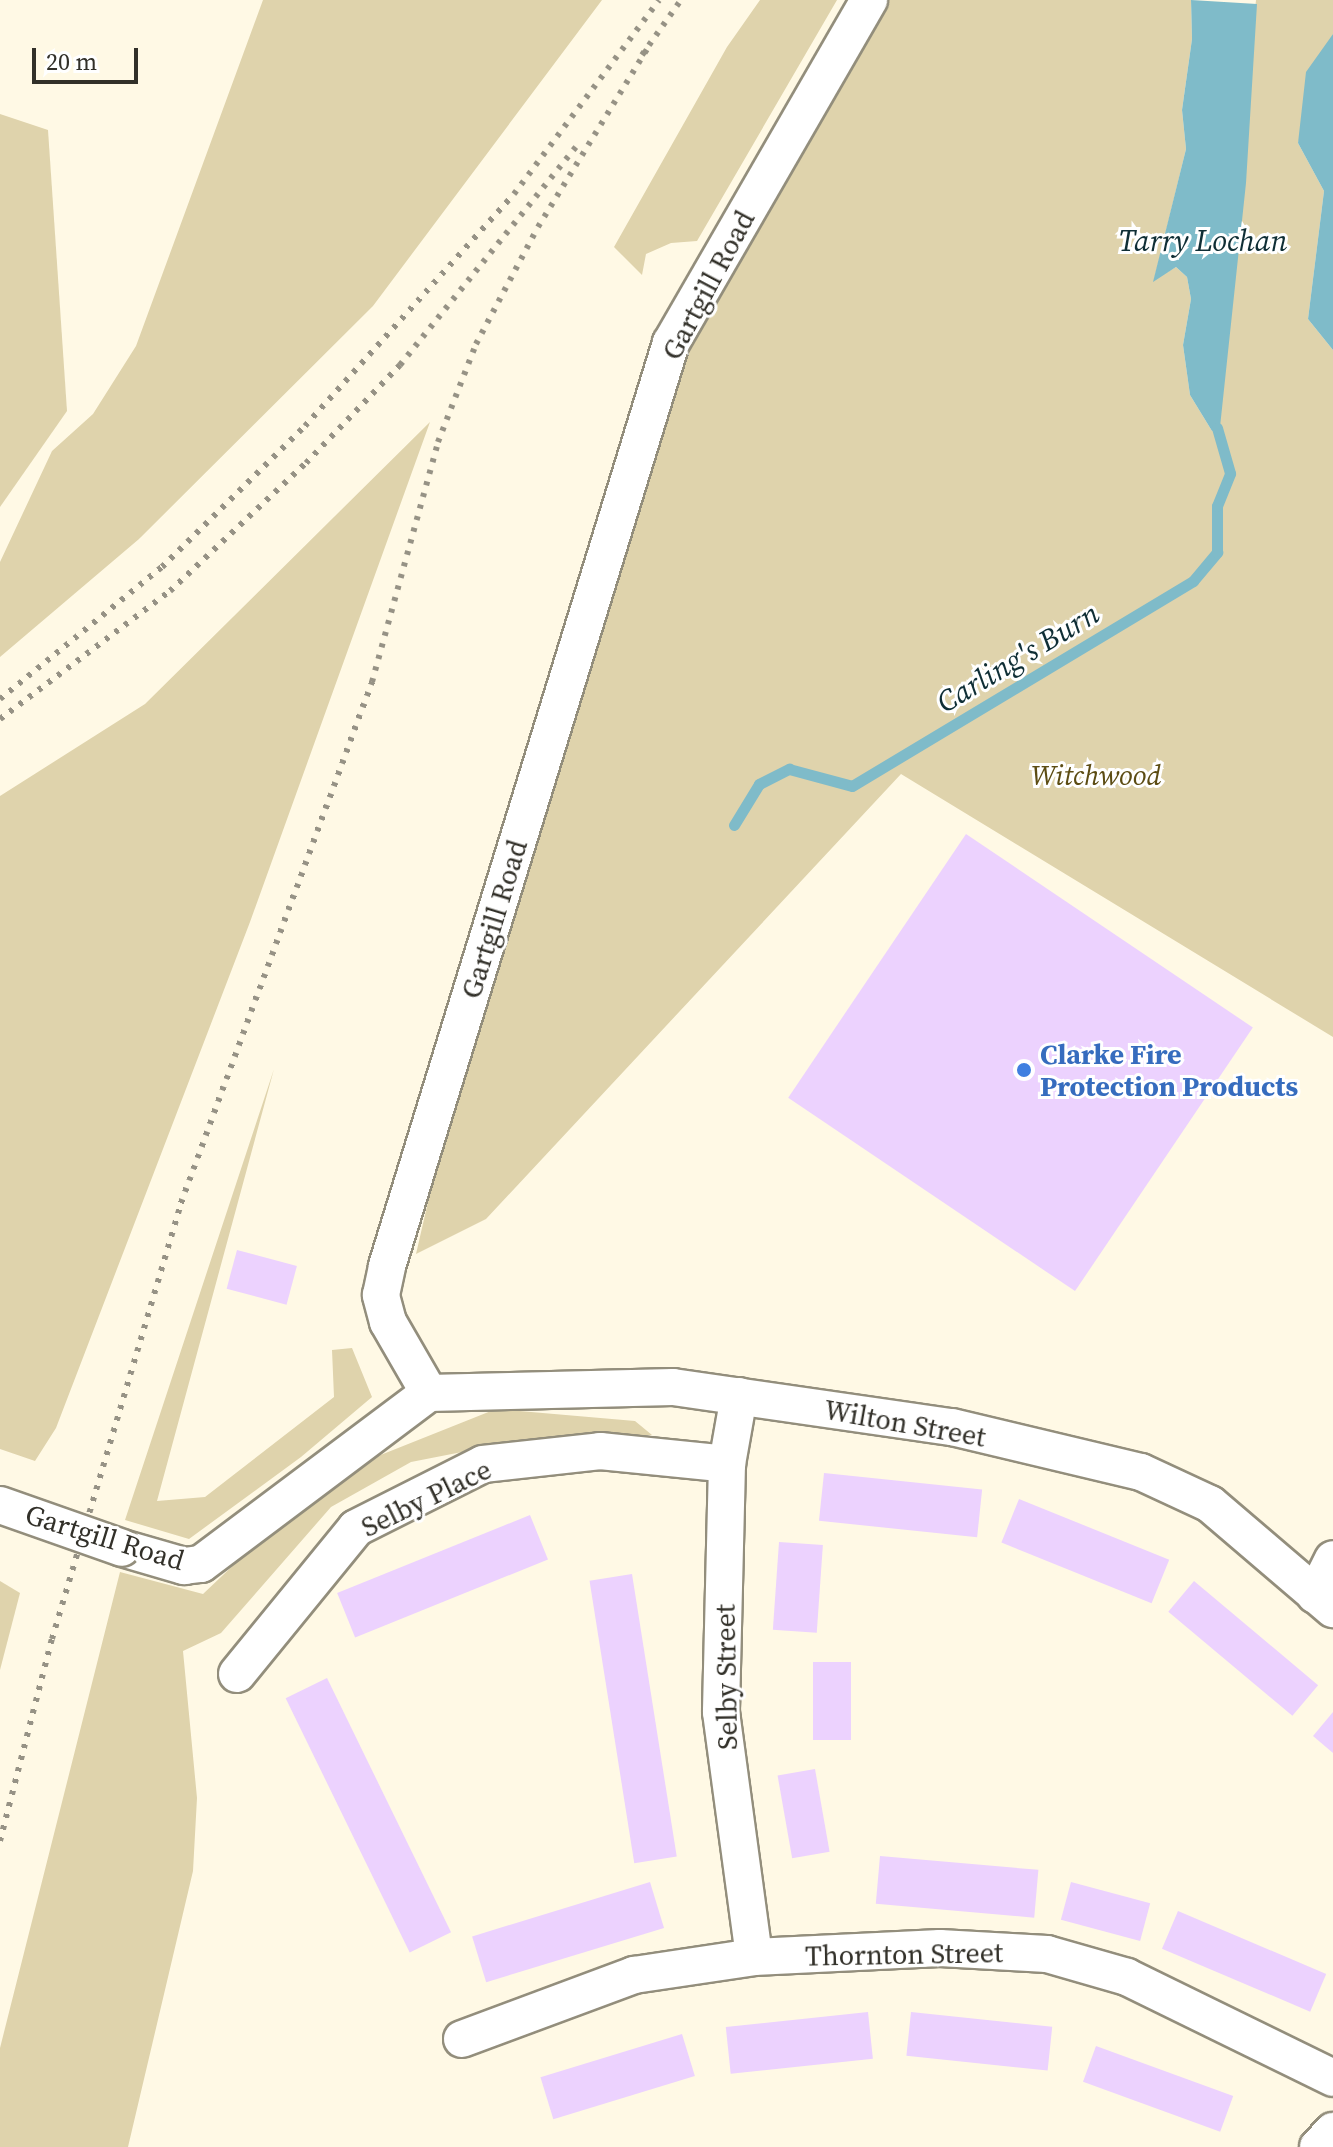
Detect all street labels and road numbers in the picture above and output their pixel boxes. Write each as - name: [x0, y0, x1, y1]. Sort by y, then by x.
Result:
- street label: Gartgill Road: [655, 205, 761, 365]
- street label: Gartgill Road: [454, 836, 534, 1002]
- street label: Wilton Street: [822, 1392, 988, 1454]
- street label: Selby Place: [356, 1452, 496, 1544]
- street label: Gartgill Road: [22, 1497, 188, 1577]
- street label: Selby Street: [708, 1604, 744, 1750]
- street label: Thornton Street: [805, 1935, 1003, 1973]

